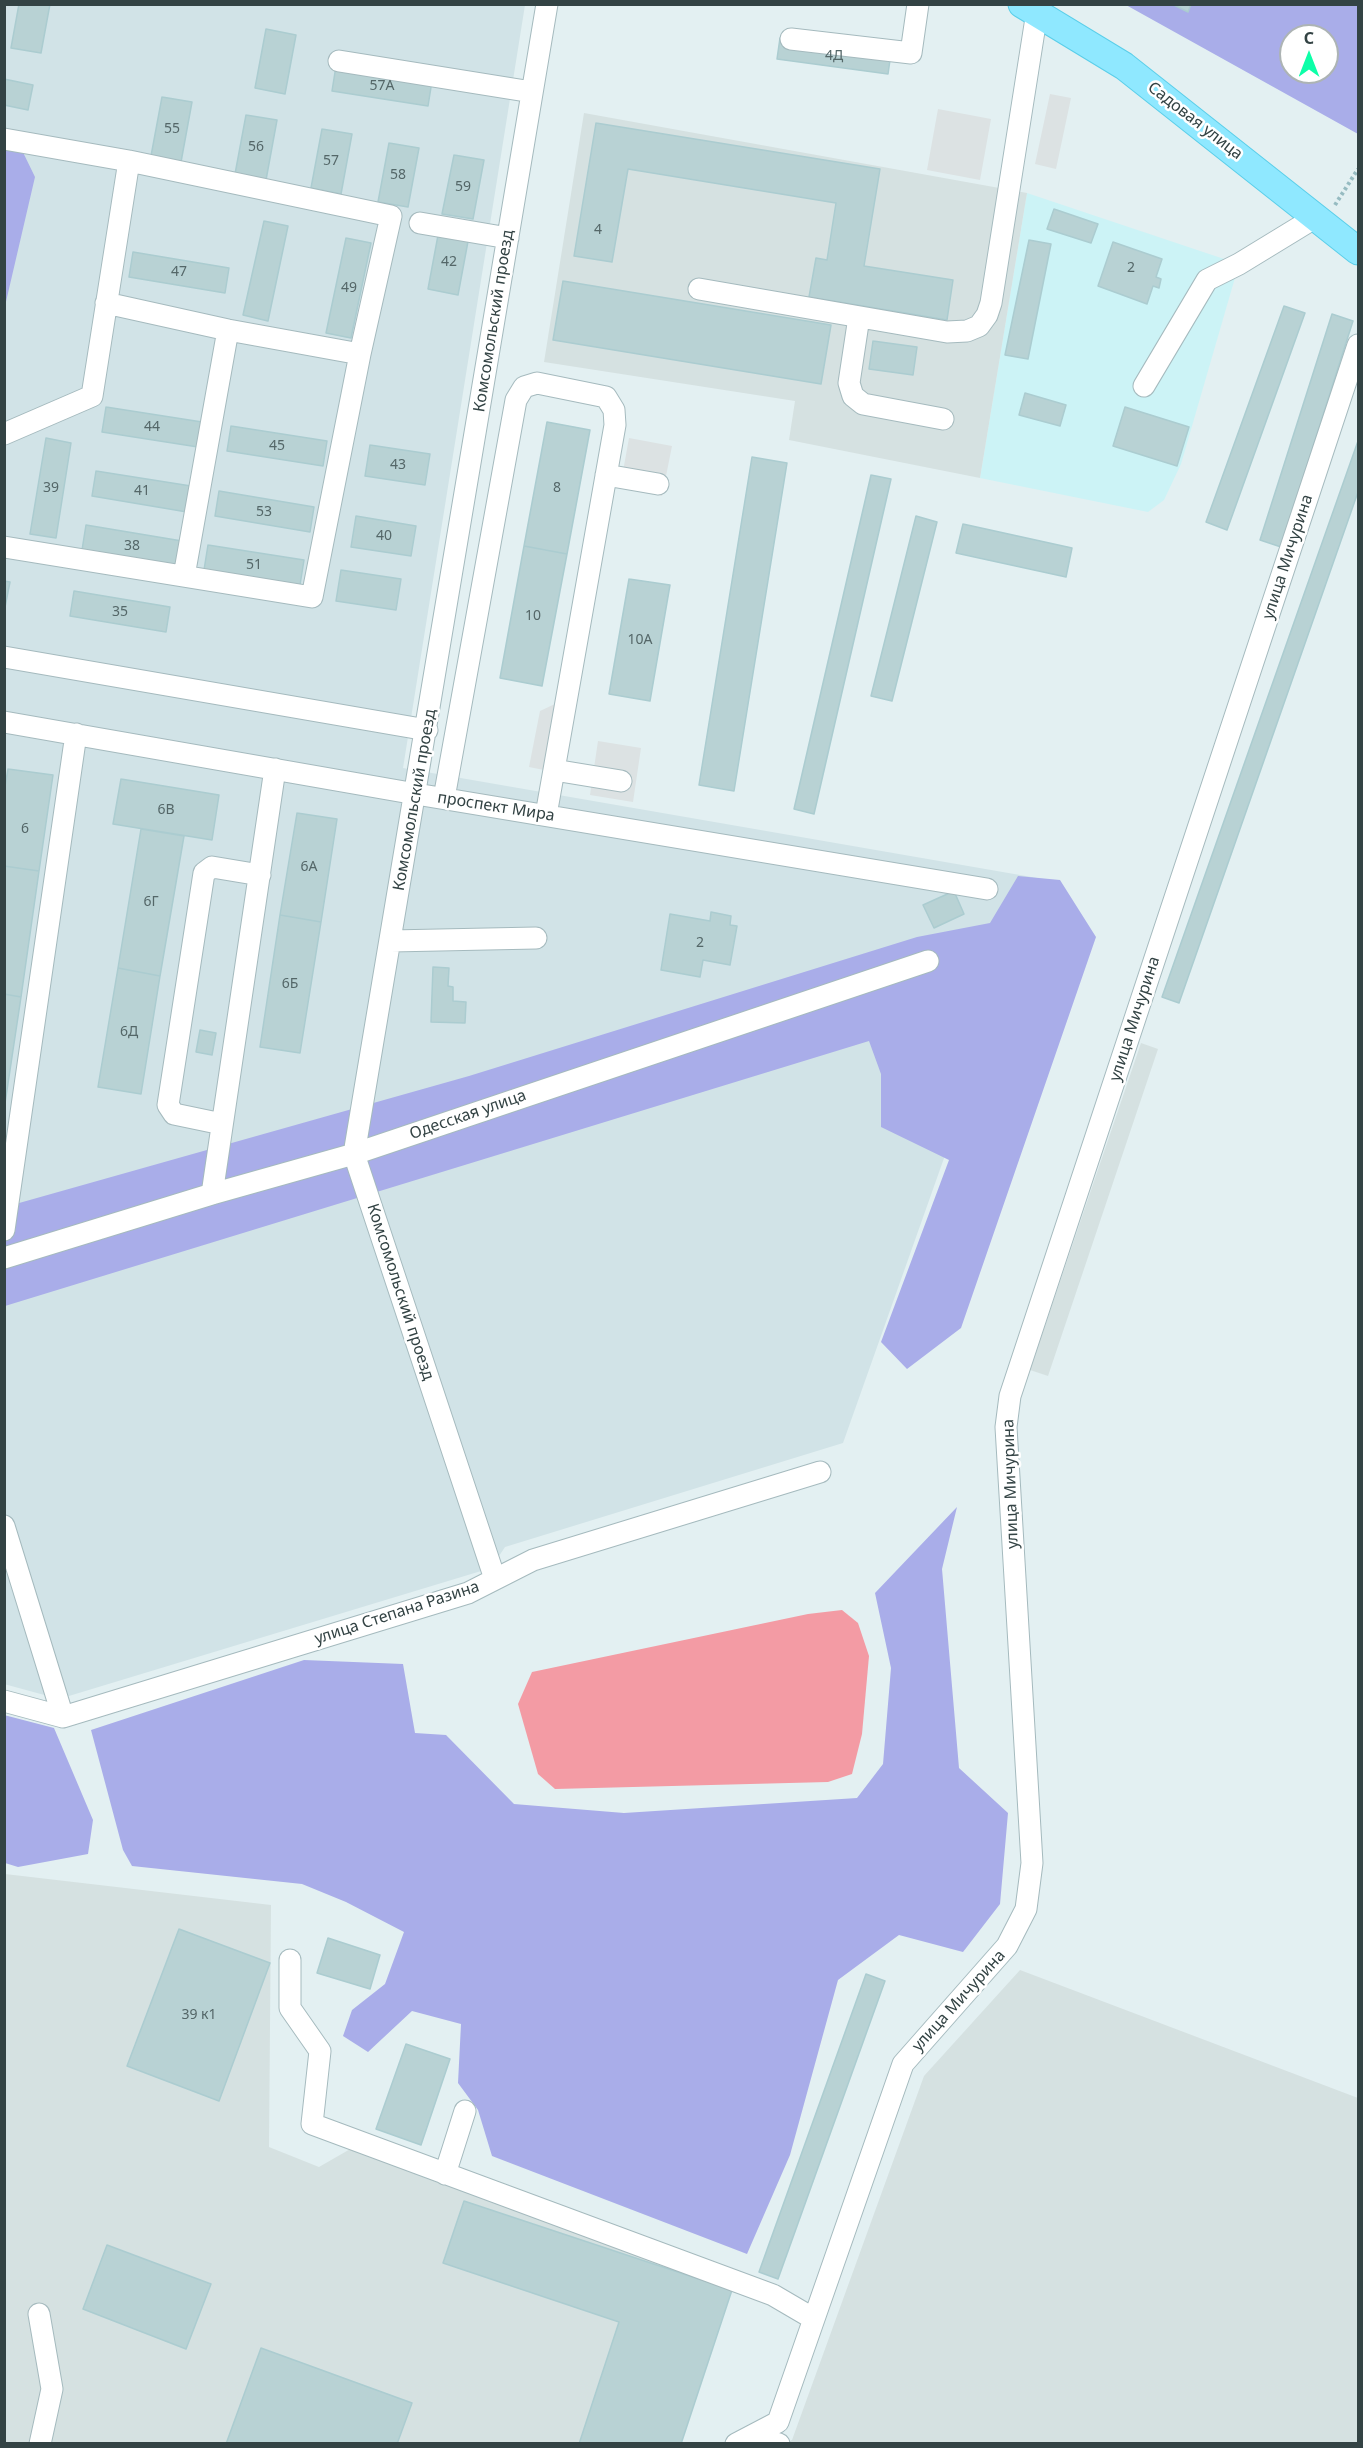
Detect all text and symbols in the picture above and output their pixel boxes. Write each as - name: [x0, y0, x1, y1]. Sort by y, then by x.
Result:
- north arrow: [1279, 24, 1339, 84]
- text: С: [1304, 27, 1314, 49]
- house number: 4Д: [825, 48, 843, 64]
- house number: 57А: [370, 78, 394, 94]
- street label: Садовая улица: [1144, 78, 1246, 164]
- house number: 55: [164, 121, 180, 137]
- house number: 56: [248, 139, 264, 155]
- house number: 57: [323, 153, 339, 169]
- house number: 58: [390, 167, 406, 183]
- house number: 59: [455, 179, 471, 195]
- house number: 4: [594, 222, 602, 238]
- street label: Комсомольский проезд: [470, 228, 518, 414]
- house number: 42: [441, 254, 457, 270]
- house number: 2: [1127, 260, 1135, 276]
- house number: 47: [171, 264, 187, 280]
- house number: 49: [341, 280, 357, 296]
- house number: 44: [144, 419, 160, 435]
- house number: 45: [269, 438, 285, 454]
- house number: 43: [390, 457, 406, 473]
- house number: 39: [43, 480, 59, 496]
- house number: 8: [553, 480, 561, 496]
- house number: 41: [134, 483, 150, 499]
- street label: улица Мичурина: [1259, 492, 1317, 622]
- house number: 53: [256, 504, 272, 520]
- house number: 40: [376, 528, 392, 544]
- house number: 38: [124, 538, 140, 554]
- house number: 51: [246, 557, 262, 573]
- house number: 35: [112, 604, 128, 620]
- house number: 10: [525, 608, 541, 624]
- house number: 10А: [628, 632, 652, 648]
- street label: Комсомольский проезд: [390, 708, 440, 892]
- street label: проспект Мира: [436, 788, 556, 826]
- house number: 6В: [157, 802, 175, 818]
- house number: 6: [21, 821, 29, 837]
- house number: 6А: [301, 859, 317, 875]
- house number: 6Г: [143, 894, 159, 910]
- house number: 2: [696, 935, 704, 951]
- street label: улица Мичурина: [1106, 954, 1164, 1084]
- house number: 6Б: [282, 976, 298, 992]
- house number: 6Д: [120, 1024, 138, 1040]
- street label: Одесская улица: [407, 1086, 529, 1144]
- street label: Комсомольский проезд: [362, 1201, 438, 1383]
- street label: улица Мичурина: [999, 1419, 1023, 1549]
- street label: улица Степана Разина: [312, 1577, 482, 1649]
- street label: улица Мичурина: [908, 1946, 1010, 2056]
- house number: 39 к1: [181, 2007, 217, 2023]

